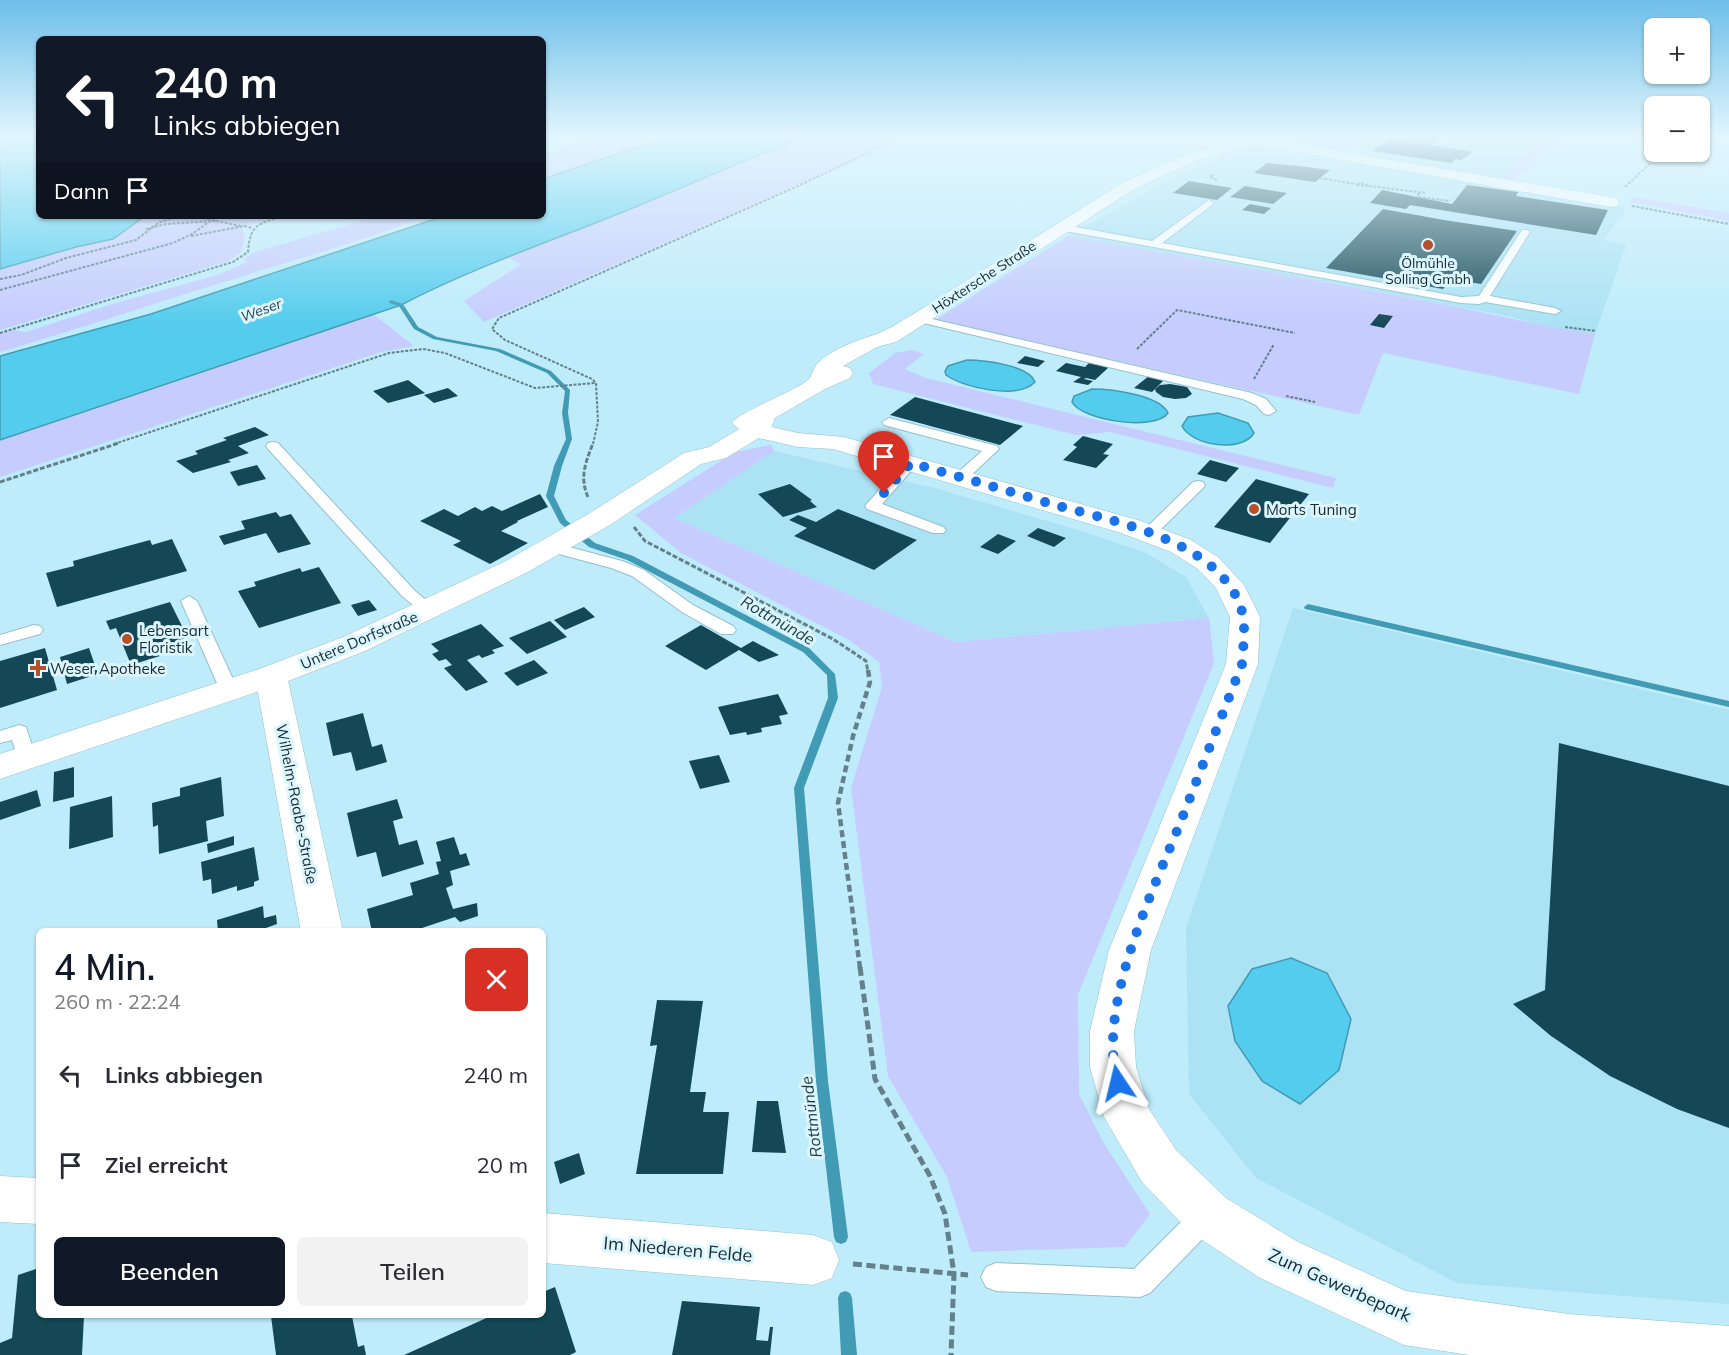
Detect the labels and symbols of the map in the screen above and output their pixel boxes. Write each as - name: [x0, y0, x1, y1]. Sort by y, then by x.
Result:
- street label: Höxtersche Straße: [929, 237, 1039, 317]
- marker: Ölmühle Solling Gmbh: [1421, 238, 1435, 252]
- place label: Ölmühle Solling Gmbh: [1385, 254, 1471, 288]
- water label: Weser: [238, 294, 285, 326]
- pin: [858, 431, 909, 493]
- place label: Morts Tuning: [1266, 500, 1357, 519]
- marker: Morts Tuning: [1247, 502, 1261, 516]
- water label: Rottmünde: [738, 591, 819, 649]
- street label: Untere Dorfstraße: [297, 607, 421, 673]
- place label: Lebensart Floristik: [139, 621, 209, 657]
- marker: Lebensart Floristik: [120, 632, 134, 646]
- place label: Weser Apotheke: [50, 659, 165, 678]
- marker: Weser Apotheke: [31, 661, 45, 675]
- street label: Wilhelm-Raabe-Straße: [272, 723, 322, 885]
- position arrow: [1086, 1051, 1150, 1115]
- water label: Rottmünde: [796, 1075, 826, 1159]
- street label: Im Niederen Felde: [603, 1231, 753, 1267]
- street label: Zum Gewerbepark: [1265, 1243, 1416, 1327]

